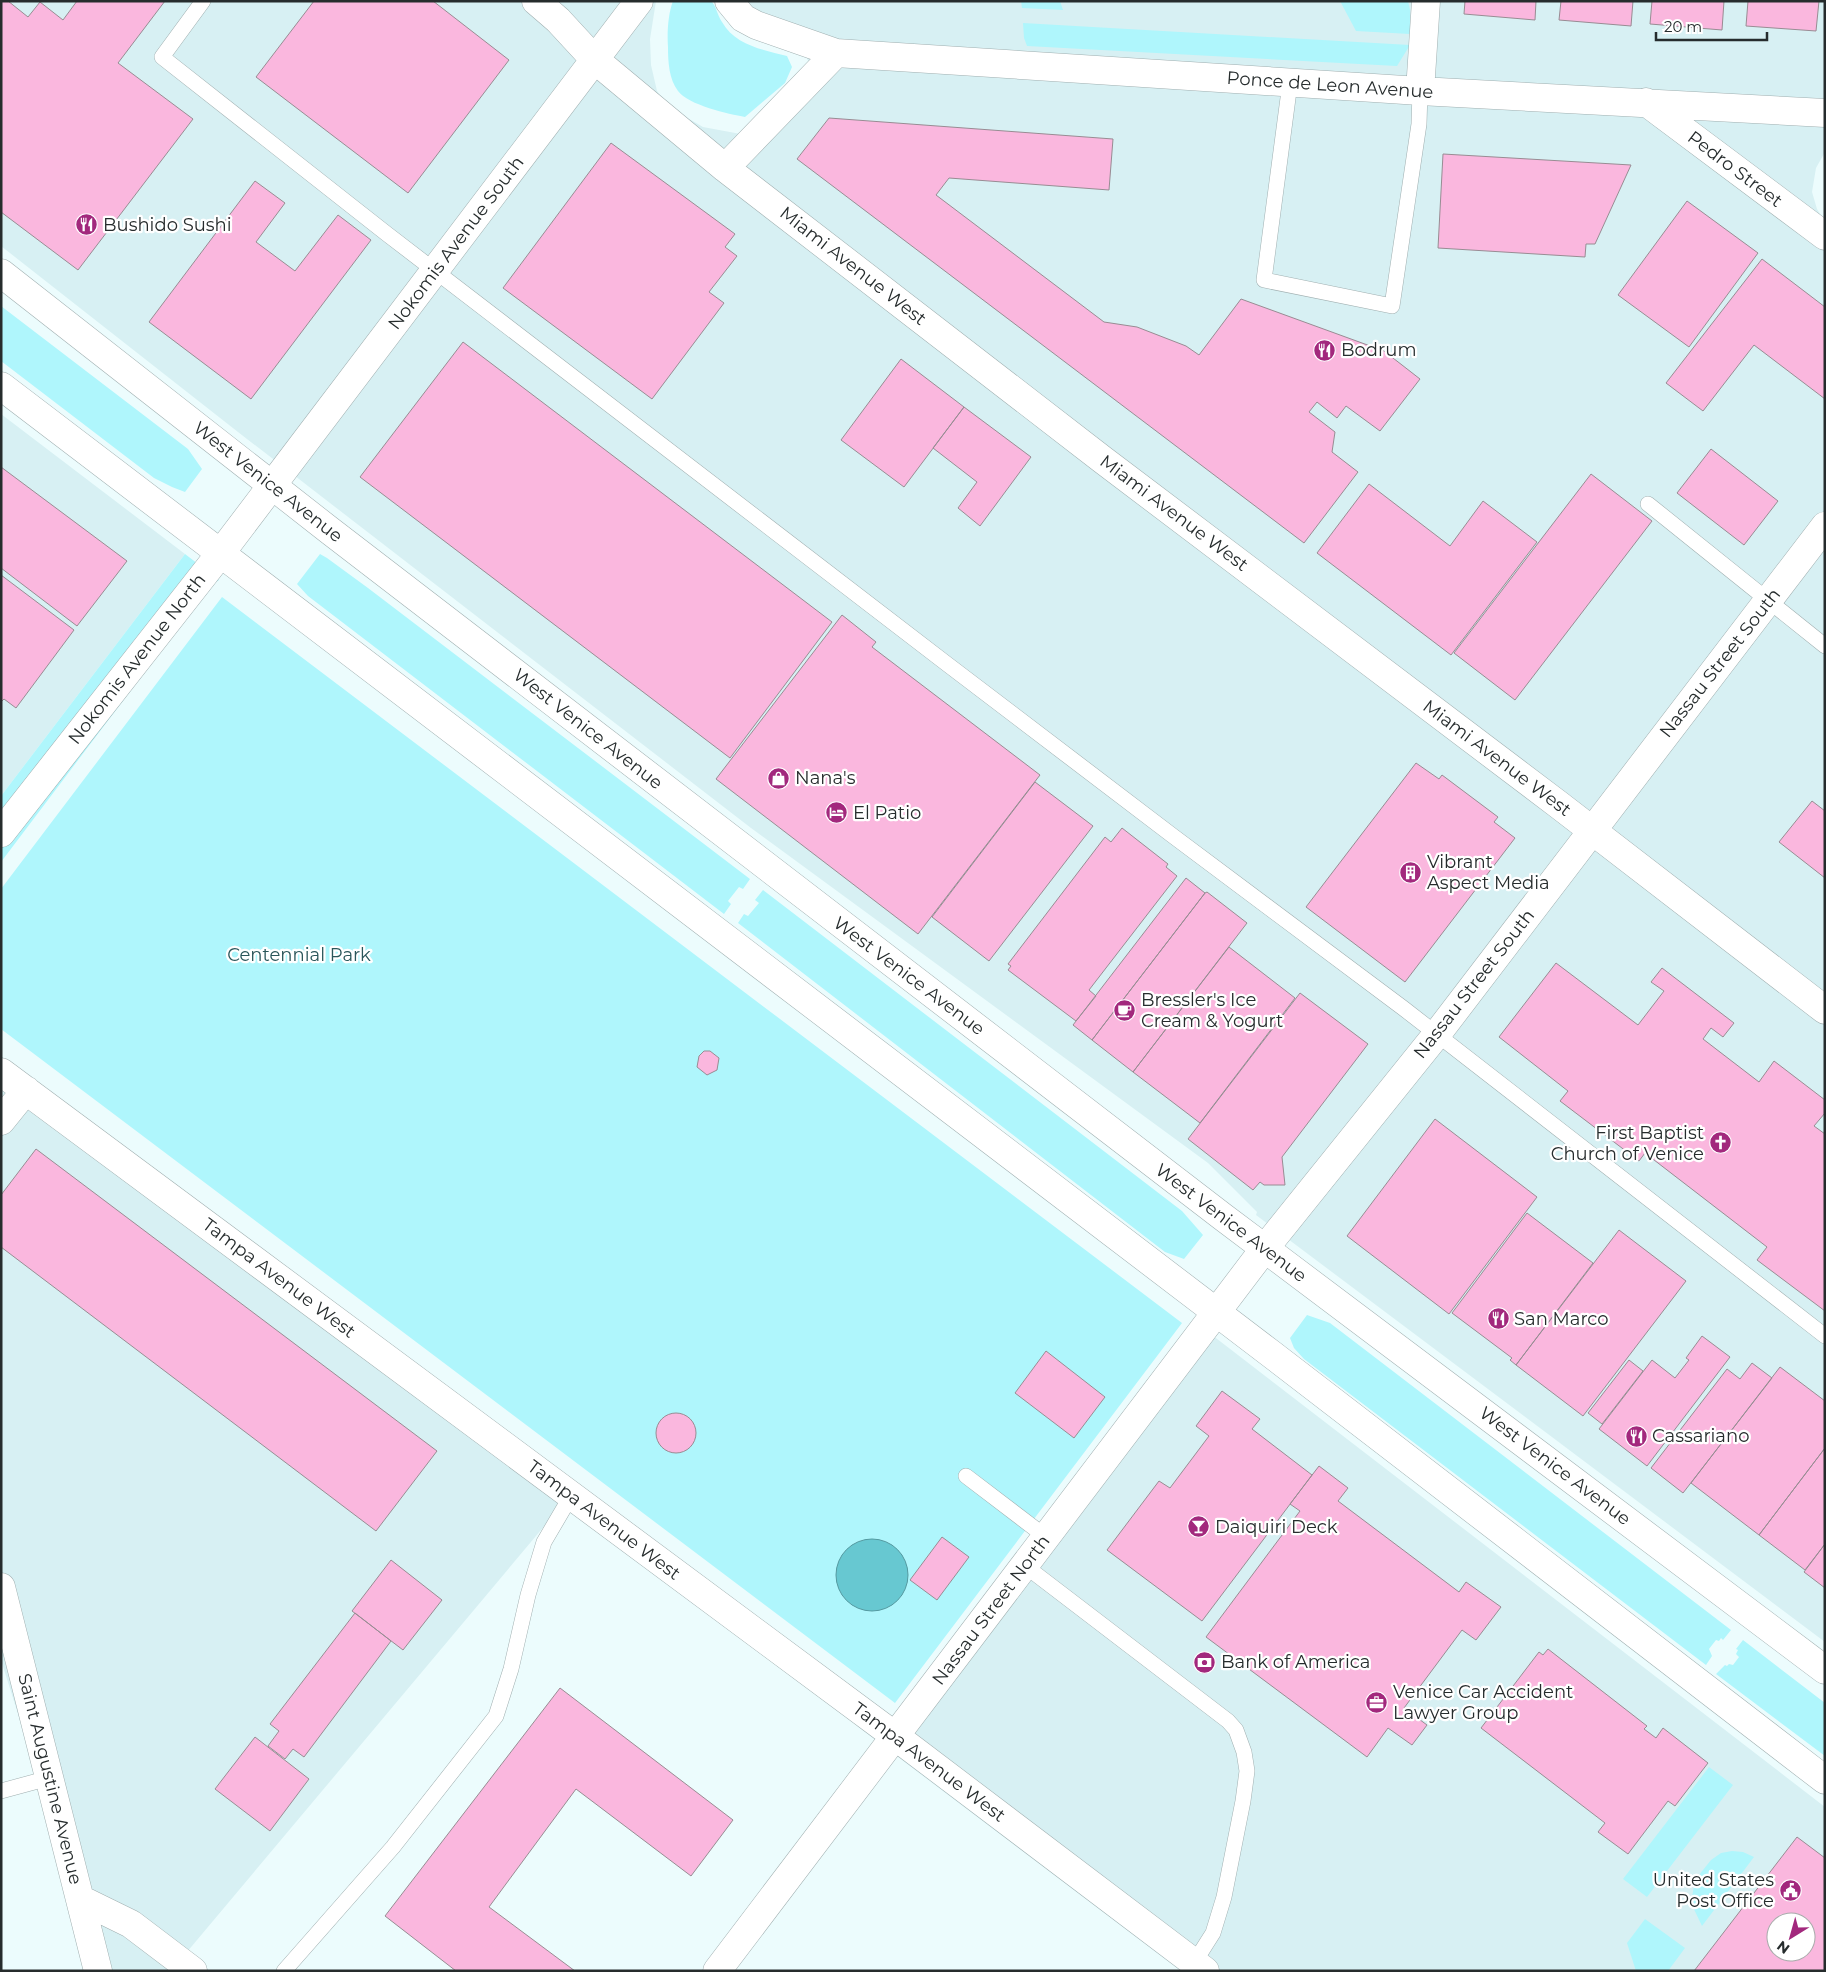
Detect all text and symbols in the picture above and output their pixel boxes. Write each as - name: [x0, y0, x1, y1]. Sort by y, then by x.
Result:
- scale bar: [1656, 10, 1767, 42]
- text: 20 m: [1664, 17, 1702, 36]
- street label: Ponce de Leon Avenue: [1226, 67, 1434, 103]
- street label: Pedro Street: [1683, 126, 1787, 212]
- street label: Nokomis Avenue South: [384, 152, 528, 334]
- street label: Miami Avenue West: [775, 202, 931, 330]
- restaurant icon: Bushido Sushi: [75, 213, 99, 237]
- place label: Bushido Sushi: [103, 214, 232, 236]
- restaurant icon: Bodrum: [1313, 338, 1337, 362]
- place label: Bodrum: [1341, 339, 1416, 361]
- street label: West Venice Avenue: [189, 417, 347, 547]
- street label: Miami Avenue West: [1096, 450, 1252, 576]
- street label: Nokomis Avenue North: [64, 569, 210, 749]
- street label: Nassau Street South: [1655, 584, 1785, 742]
- street label: West Venice Avenue: [509, 664, 667, 794]
- street label: Miami Avenue West: [1419, 695, 1575, 821]
- shop icon: Nana's: [767, 766, 791, 790]
- place label: Nana's: [795, 767, 856, 789]
- hotel icon: El Patio: [825, 801, 849, 825]
- place label: El Patio: [853, 802, 921, 824]
- place label: Vibrant Aspect Media: [1427, 851, 1550, 894]
- building icon: Vibrant Aspect Media: [1399, 860, 1423, 884]
- street label: Nassau Street South: [1409, 905, 1539, 1063]
- street label: West Venice Avenue: [829, 912, 989, 1040]
- park label: Centennial Park: [227, 944, 371, 966]
- place label: Bressler's Ice Cream & Yogurt: [1141, 989, 1283, 1032]
- cafe icon: Bressler's Ice Cream & Yogurt: [1113, 998, 1137, 1022]
- place label: First Baptist Church of Venice: [1551, 1122, 1704, 1165]
- church icon: First Baptist Church of Venice: [1708, 1131, 1732, 1155]
- street label: West Venice Avenue: [1151, 1159, 1311, 1287]
- street label: Tampa Avenue West: [198, 1213, 360, 1343]
- restaurant icon: San Marco: [1486, 1307, 1510, 1331]
- place label: San Marco: [1514, 1308, 1609, 1330]
- street label: West Venice Avenue: [1475, 1402, 1635, 1530]
- restaurant icon: Cassariano: [1624, 1424, 1648, 1448]
- place label: Cassariano: [1652, 1425, 1749, 1447]
- street label: Tampa Avenue West: [523, 1455, 685, 1585]
- bar icon: Daiquiri Deck: [1187, 1515, 1211, 1539]
- place label: Daiquiri Deck: [1215, 1516, 1338, 1538]
- street label: Nassau Street North: [927, 1531, 1055, 1689]
- bank icon: Bank of America: [1193, 1650, 1217, 1674]
- place label: Bank of America: [1221, 1651, 1371, 1673]
- street label: Saint Augustine Avenue: [13, 1671, 87, 1887]
- place label: Venice Car Accident Lawyer Group: [1393, 1681, 1573, 1724]
- office icon: Venice Car Accident Lawyer Group: [1365, 1690, 1389, 1714]
- street label: Tampa Avenue West: [848, 1697, 1010, 1827]
- place label: United States Post Office: [1653, 1869, 1774, 1912]
- public building icon: United States Post Office: [1778, 1878, 1802, 1902]
- north arrow: [1766, 1912, 1816, 1962]
- text: N: [1773, 1937, 1793, 1958]

